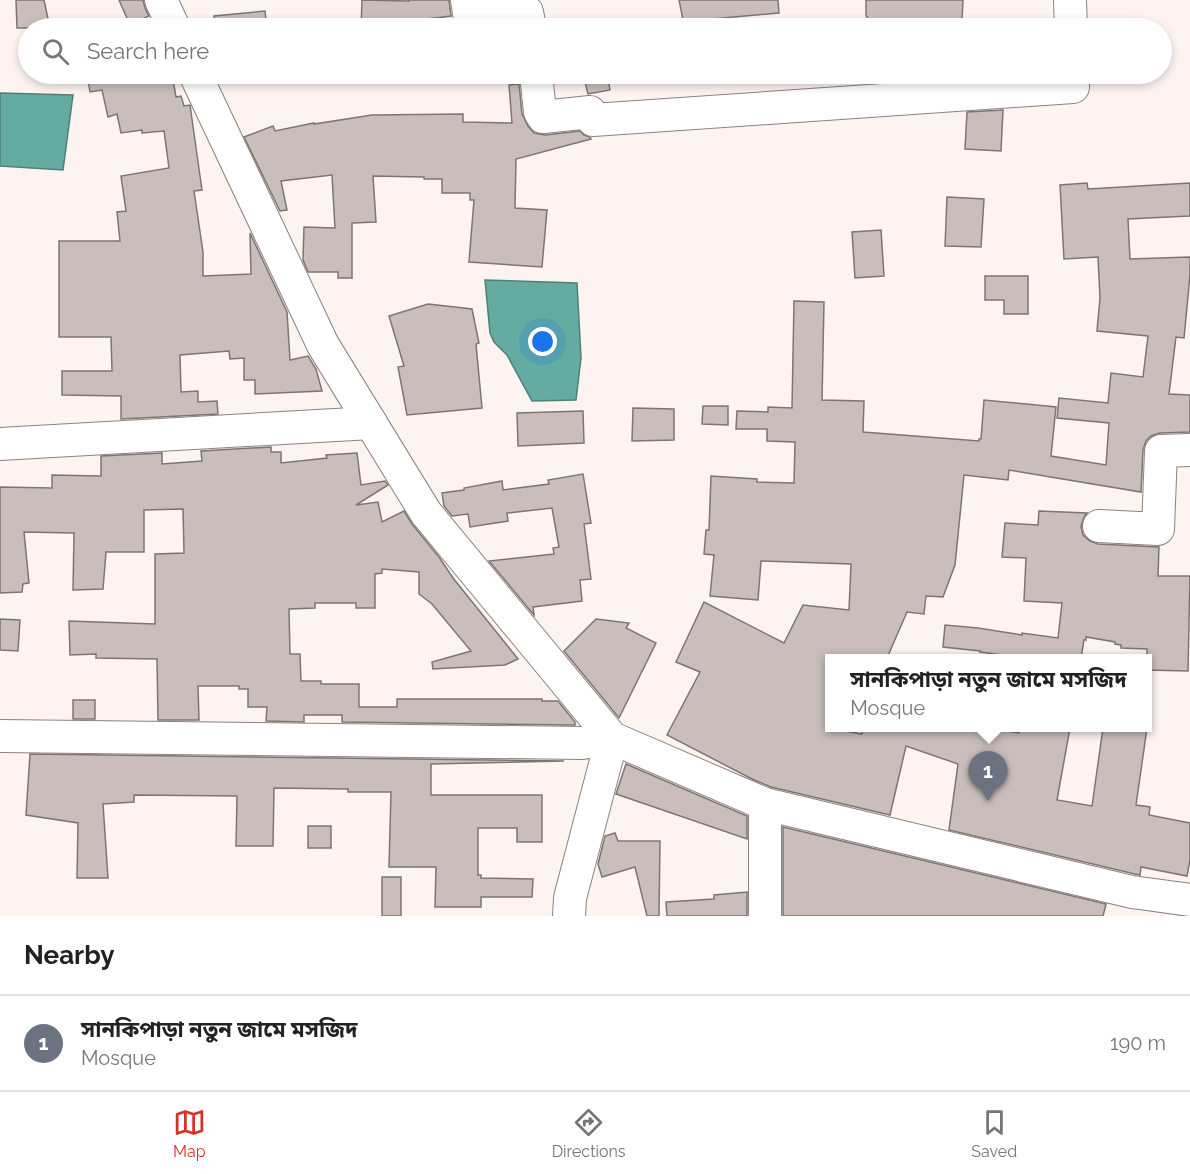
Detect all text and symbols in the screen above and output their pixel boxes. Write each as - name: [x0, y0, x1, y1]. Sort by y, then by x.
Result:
- search box: [18, 18, 1172, 84]
- icon: search: [39, 35, 72, 68]
- text: Search here: [87, 38, 209, 64]
- your location: [528, 327, 557, 356]
- popup: [825, 654, 1152, 732]
- text: সানকিপাড়া নতুন জামে মসজিদ: [850, 666, 1127, 692]
- text: Mosque: [850, 696, 925, 720]
- pin: 1: [968, 752, 1008, 801]
- text: Nearby: [24, 940, 114, 970]
- text: সানকিপাড়া নতুন জামে মসজিদ: [81, 1016, 358, 1042]
- text: 1: [39, 1031, 48, 1055]
- text: 190 m: [1110, 1031, 1166, 1055]
- text: Mosque: [81, 1046, 156, 1070]
- tab: Map: [173, 1106, 206, 1161]
- tab: Directions: [552, 1106, 626, 1161]
- tab: Saved: [971, 1106, 1017, 1161]

